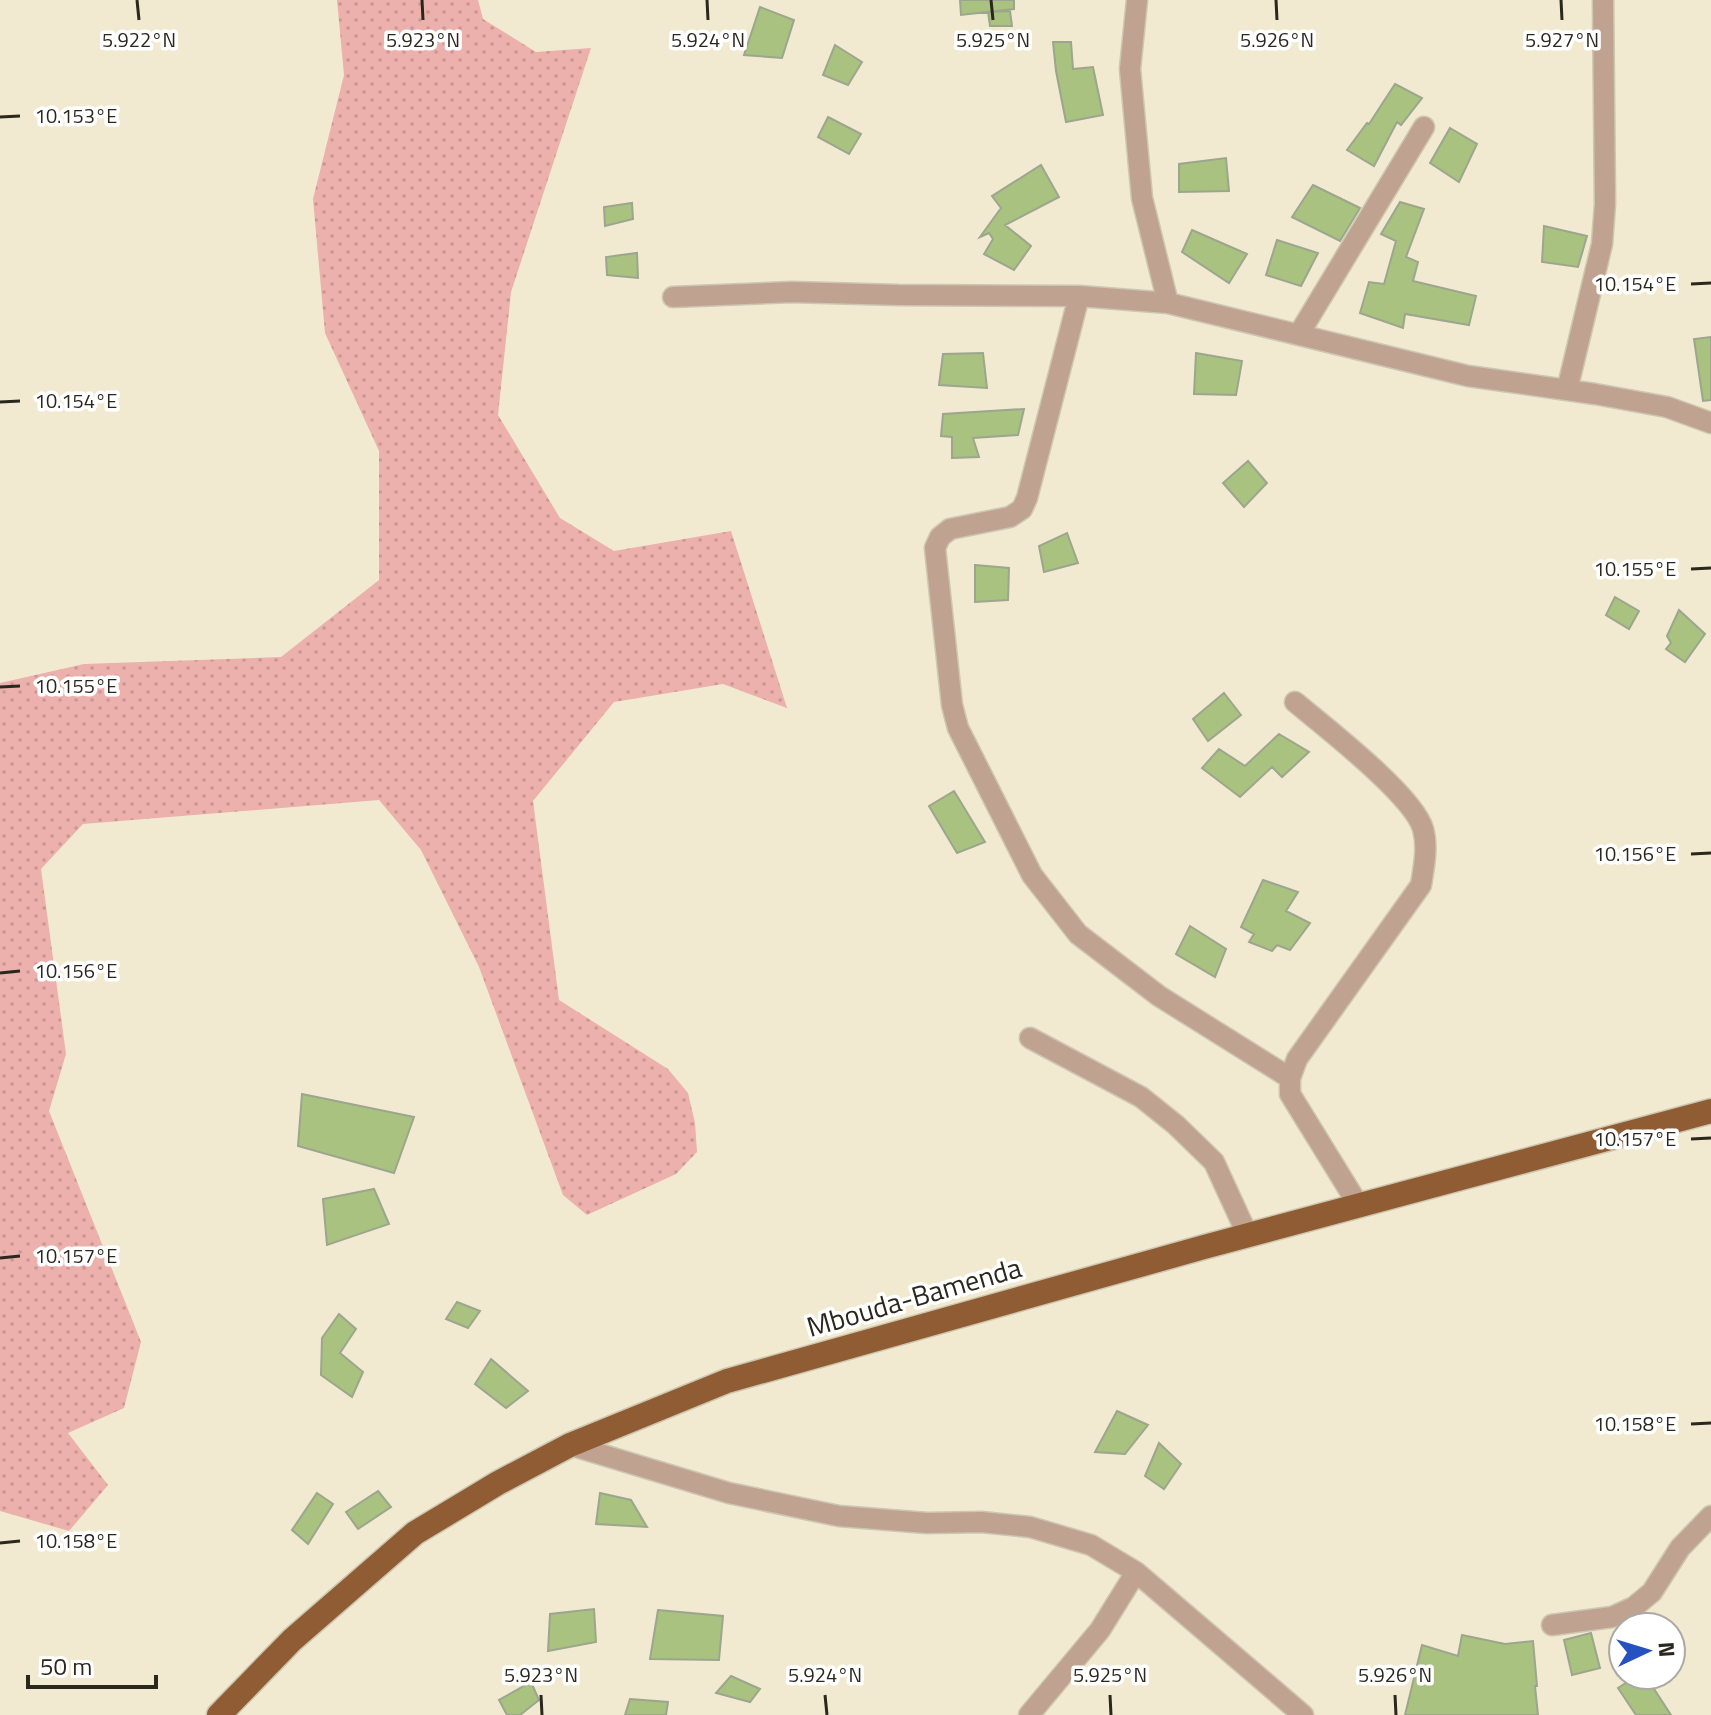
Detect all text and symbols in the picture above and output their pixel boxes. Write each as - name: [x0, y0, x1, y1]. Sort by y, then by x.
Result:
- text: 5.922°N: [102, 24, 176, 55]
- text: 5.923°N: [386, 24, 460, 55]
- text: 5.924°N: [671, 24, 745, 55]
- text: 5.925°N: [956, 24, 1030, 55]
- text: 5.926°N: [1240, 24, 1314, 55]
- text: 5.927°N: [1525, 24, 1599, 55]
- text: 10.153°E: [35, 100, 117, 131]
- text: 10.154°E: [1594, 268, 1676, 299]
- text: 10.154°E: [35, 385, 117, 416]
- text: 10.155°E: [1594, 553, 1676, 584]
- text: 10.155°E: [35, 670, 117, 701]
- text: 10.156°E: [1594, 838, 1676, 869]
- text: 10.156°E: [35, 955, 117, 986]
- text: 10.157°E: [1594, 1123, 1676, 1154]
- text: 10.157°E: [35, 1240, 117, 1271]
- street label: Mbouda-Bamenda: [801, 1245, 1026, 1348]
- text: 10.158°E: [1594, 1408, 1676, 1439]
- text: 10.158°E: [35, 1525, 117, 1556]
- north arrow: [1607, 1611, 1687, 1691]
- scale bar: [28, 1639, 156, 1689]
- text: N: [1649, 1641, 1684, 1658]
- text: 50 m: [40, 1648, 92, 1684]
- text: 5.923°N: [504, 1659, 578, 1690]
- text: 5.924°N: [788, 1659, 862, 1690]
- text: 5.925°N: [1073, 1659, 1147, 1690]
- text: 5.926°N: [1358, 1659, 1432, 1690]

